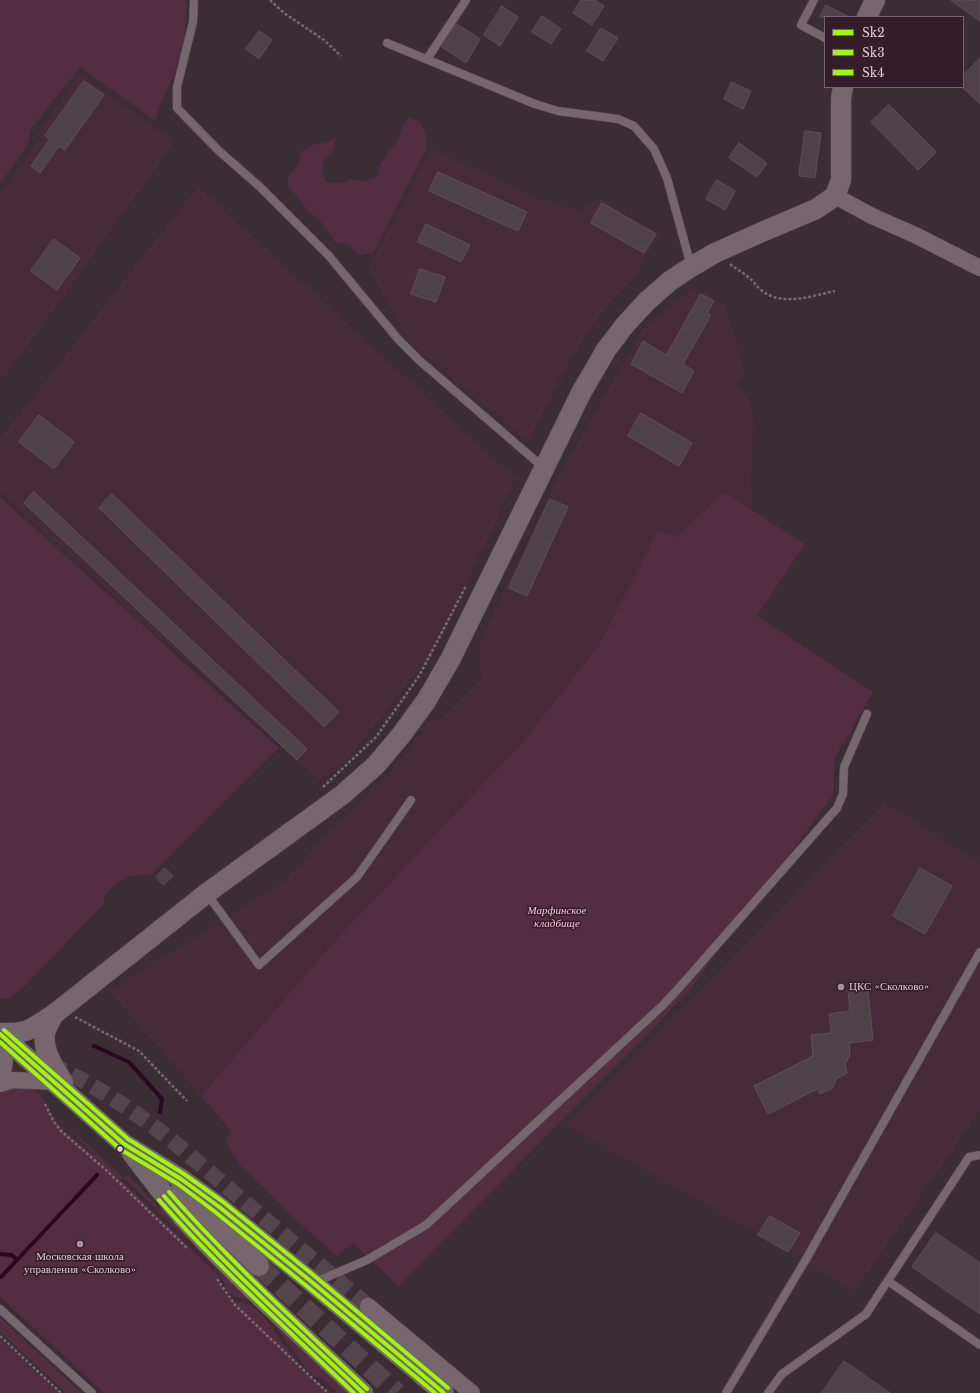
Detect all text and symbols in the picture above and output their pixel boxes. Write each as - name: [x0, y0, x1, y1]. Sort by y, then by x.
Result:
- legend: [824, 16, 964, 88]
- text: Sk2: [862, 25, 885, 40]
- text: Sk3: [862, 45, 885, 60]
- text: Sk4: [862, 65, 884, 80]
- park label: Марфинское кладбище: [528, 904, 586, 930]
- place label: ЦКС «Сколково»: [849, 980, 929, 994]
- marker: ЦКС «Сколково»: [836, 982, 846, 992]
- unlabelled marker: [115, 1144, 125, 1154]
- marker: Московская школа управления «Сколково»: [75, 1239, 85, 1249]
- place label: Московская школа управления «Сколково»: [24, 1250, 136, 1276]

